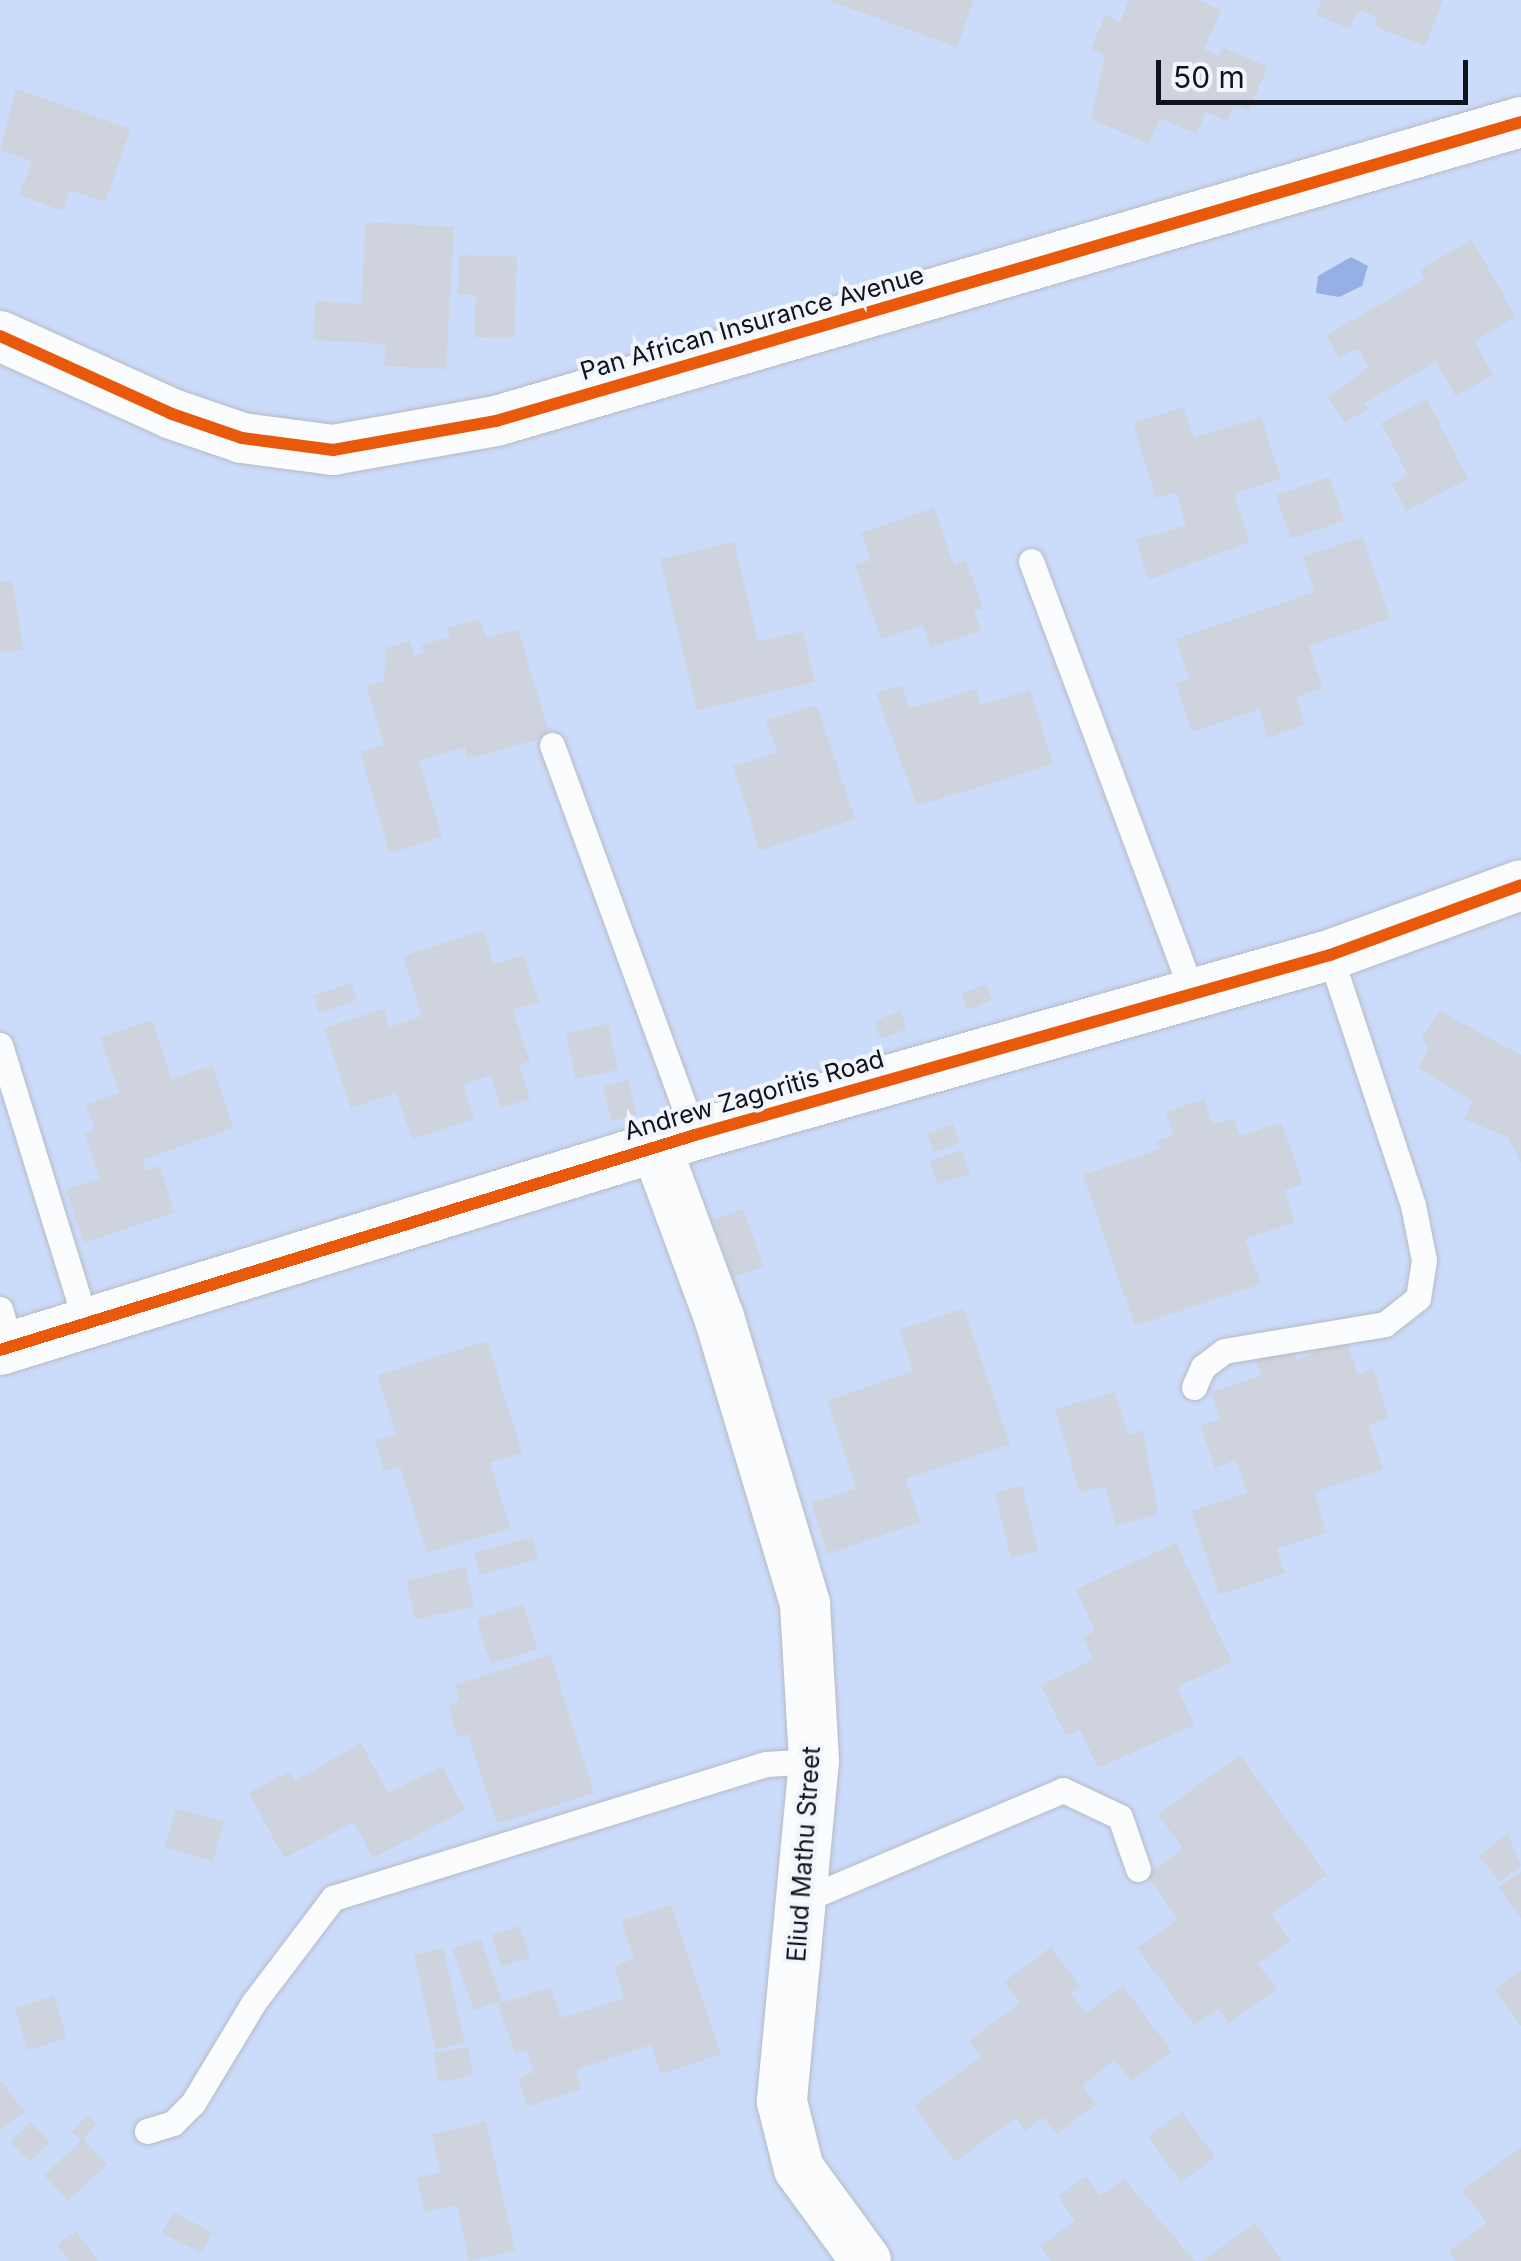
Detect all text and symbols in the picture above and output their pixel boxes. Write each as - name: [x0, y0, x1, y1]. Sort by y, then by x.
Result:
- scale bar: [1161, 40, 1474, 102]
- text: 50 m: [1173, 59, 1245, 95]
- street label: Pan African Insurance Avenue: [577, 260, 927, 386]
- street label: Andrew Zagoritis Road: [621, 1044, 887, 1146]
- street label: Eliud Mathu Street: [781, 1745, 827, 1963]

